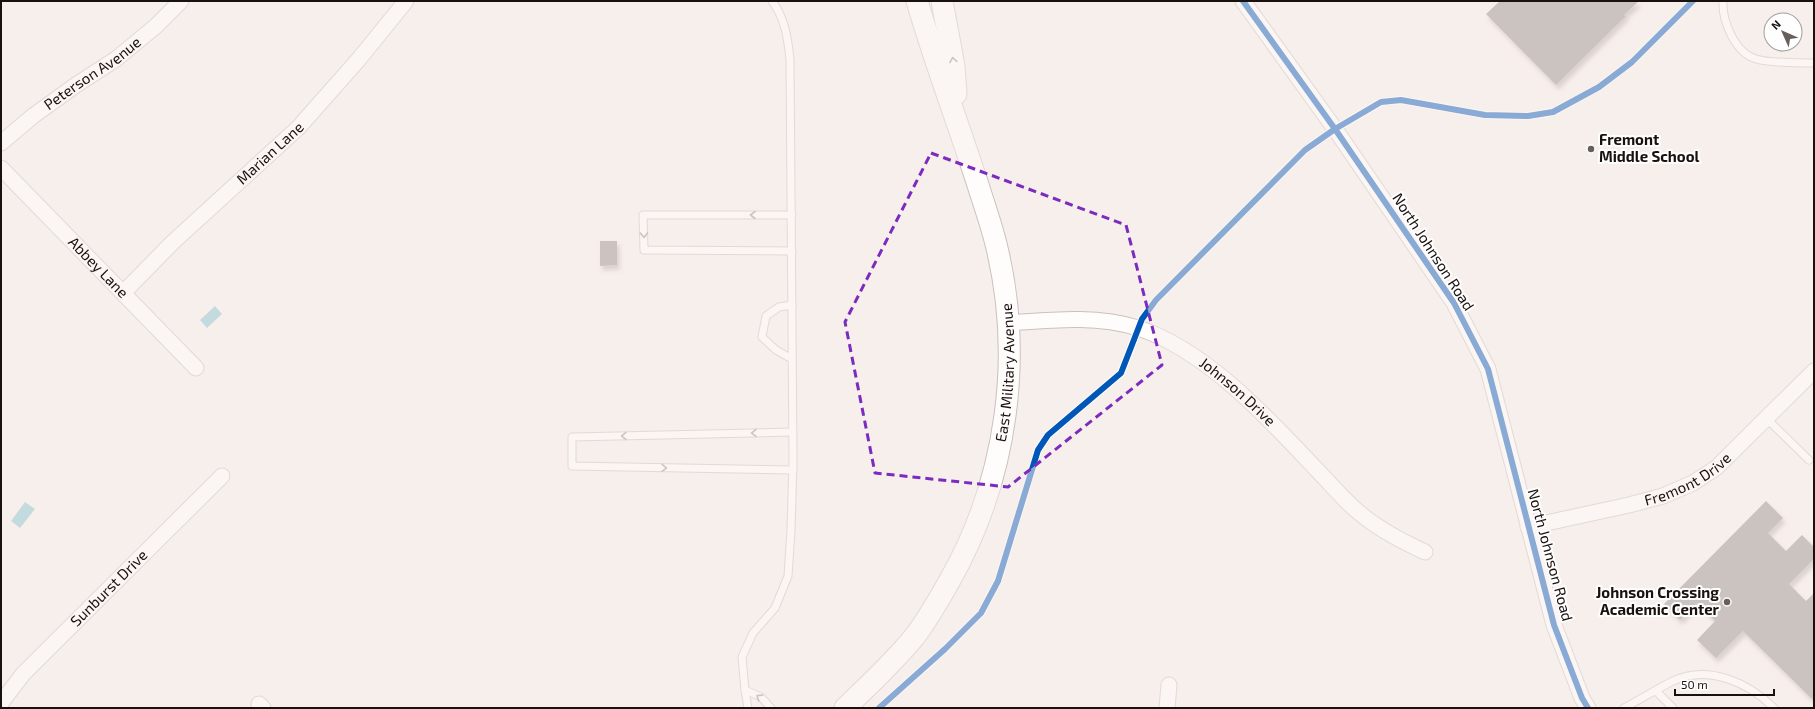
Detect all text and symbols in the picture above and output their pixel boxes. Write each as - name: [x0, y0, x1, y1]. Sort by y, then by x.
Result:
- north arrow: [1763, 12, 1803, 52]
- text: N: [1768, 17, 1783, 32]
- street label: Peterson Avenue: [40, 32, 144, 113]
- one-way arrow: [949, 57, 958, 63]
- street label: Marian Lane: [232, 118, 307, 188]
- place label: Fremont Middle School: [1599, 130, 1700, 165]
- marker: Fremont Middle School: [1586, 144, 1596, 154]
- street label: North Johnson Road: [1389, 189, 1479, 314]
- one-way arrow: [750, 211, 756, 219]
- one-way arrow: [639, 232, 648, 238]
- street label: Abbey Lane: [65, 233, 132, 301]
- street label: East Military Avenue: [991, 302, 1017, 443]
- street label: Johnson Drive: [1196, 353, 1280, 429]
- one-way arrow: [751, 429, 757, 437]
- one-way arrow: [621, 432, 627, 440]
- street label: Fremont Drive: [1642, 448, 1734, 509]
- one-way arrow: [661, 463, 667, 472]
- street label: North Johnson Road: [1525, 487, 1577, 623]
- street label: Sunburst Drive: [66, 545, 151, 630]
- place label: Johnson Crossing Academic Center: [1596, 583, 1720, 618]
- marker: Johnson Crossing Academic Center: [1722, 597, 1732, 607]
- scale bar: [1675, 671, 1774, 697]
- text: 50 m: [1681, 677, 1708, 691]
- one-way arrow: [757, 695, 764, 702]

